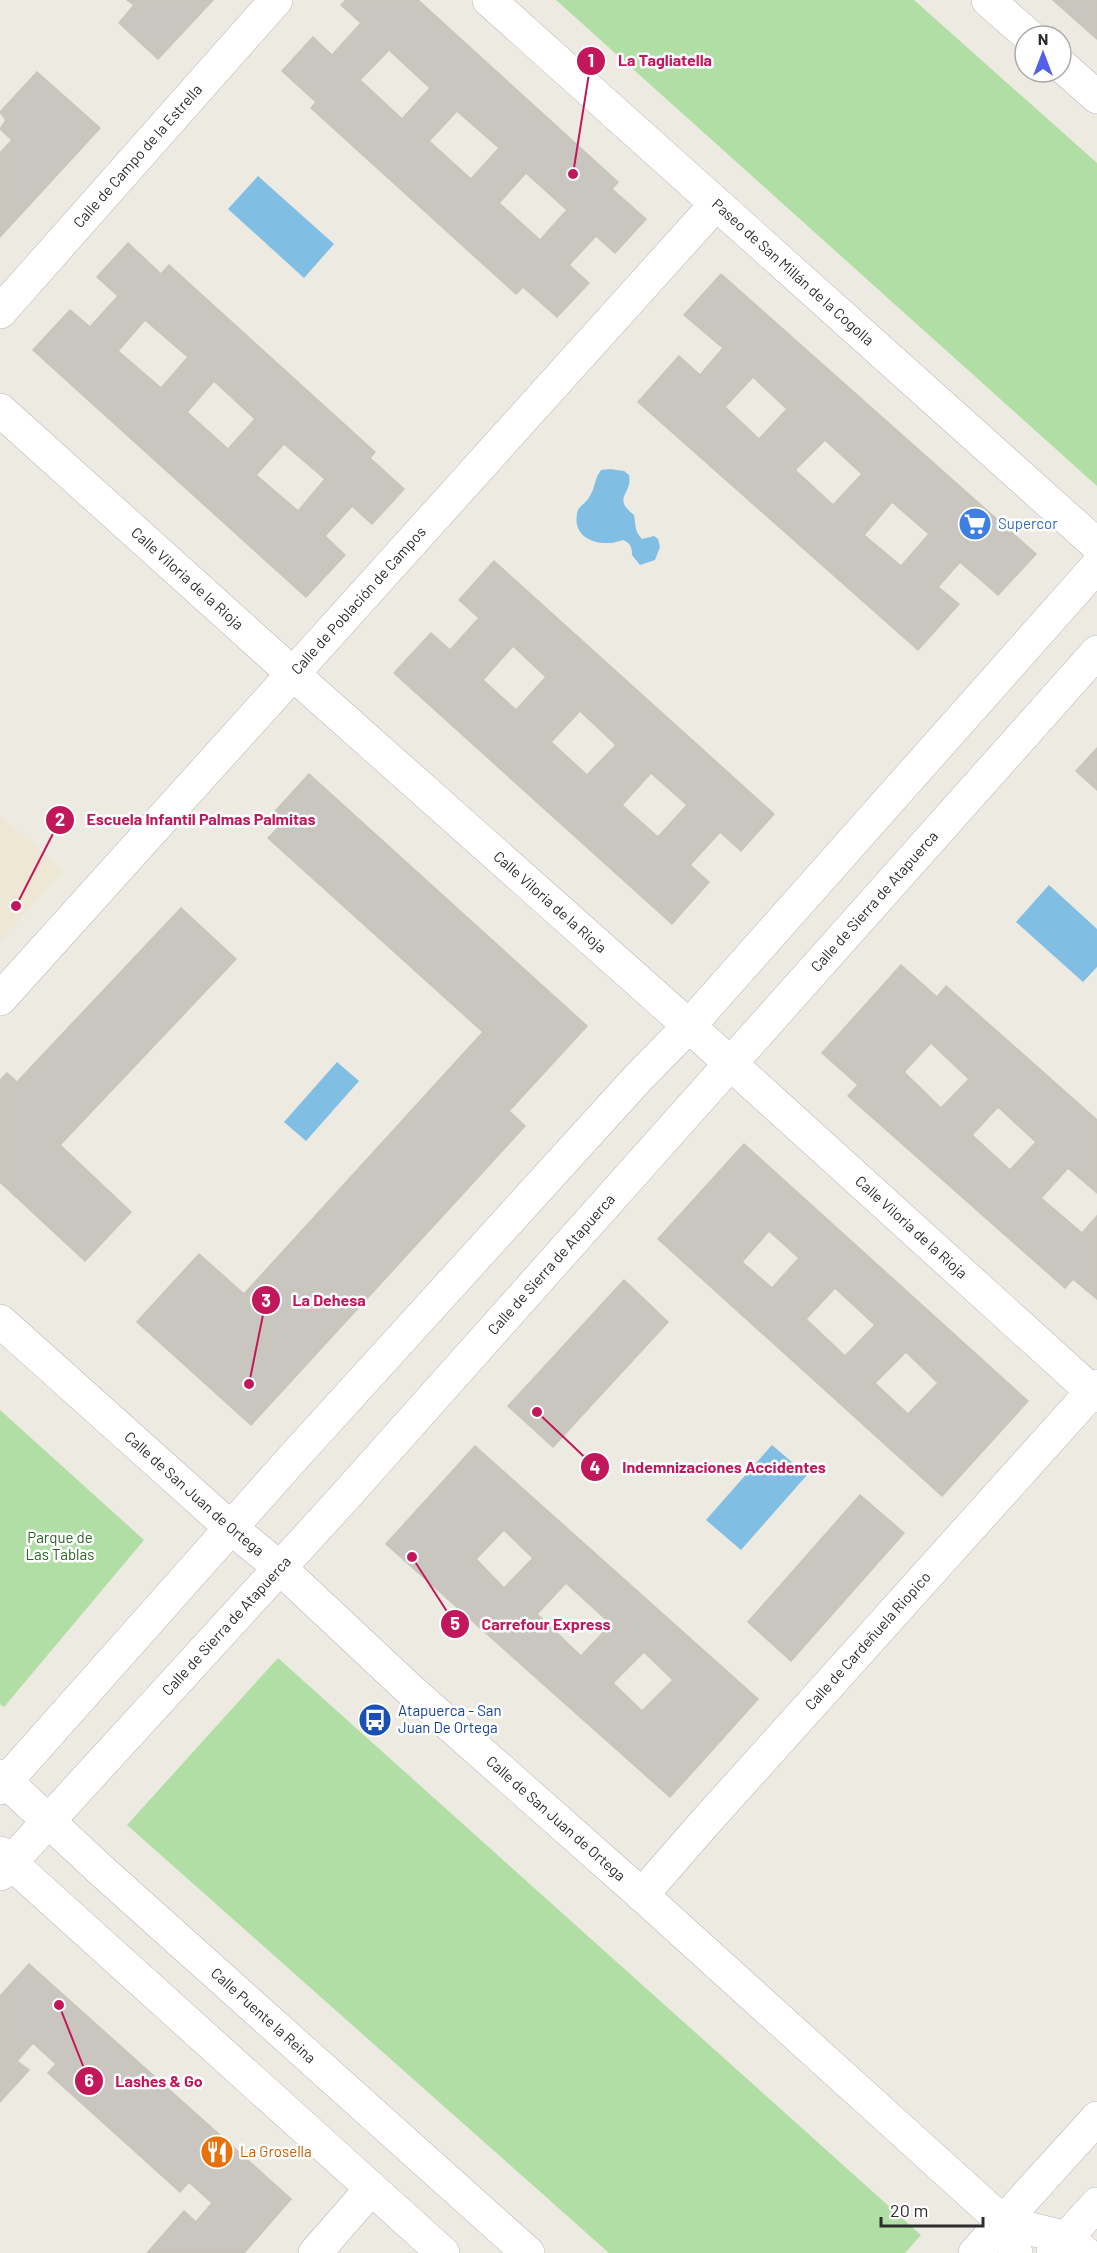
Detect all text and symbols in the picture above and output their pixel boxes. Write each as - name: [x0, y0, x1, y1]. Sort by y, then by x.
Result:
- north arrow: [1013, 24, 1073, 84]
- text: N: [1038, 29, 1048, 48]
- callout: La Tagliatella: [576, 44, 724, 78]
- text: 1: [588, 49, 594, 71]
- text: La Tagliatella: [618, 50, 712, 69]
- street label: Calle de Campo de la Estrella: [69, 80, 205, 231]
- street label: Paseo de San Millán de la Cogolla: [709, 194, 878, 349]
- supermarket icon: Supercor: [957, 506, 993, 542]
- place label: Supercor: [998, 514, 1058, 532]
- street label: Calle de Población de Campos: [287, 522, 429, 678]
- street label: Calle Viloria de la Rioja: [128, 523, 248, 633]
- callout: Escuela Infantil Palmas Palmitas: [45, 803, 328, 837]
- text: 2: [55, 808, 65, 830]
- text: Escuela Infantil Palmas Palmitas: [86, 809, 316, 828]
- street label: Calle de Sierra de Atapuerca: [807, 827, 941, 975]
- street label: Calle Viloria de la Rioja: [490, 847, 611, 956]
- street label: Calle Viloria de la Rioja: [852, 1171, 971, 1282]
- street label: Calle de Sierra de Atapuerca: [483, 1190, 618, 1338]
- callout: La Dehesa: [251, 1283, 378, 1317]
- text: 3: [261, 1289, 271, 1311]
- text: La Dehesa: [292, 1290, 366, 1309]
- street label: Calle de San Juan de Ortega: [121, 1427, 268, 1559]
- callout: Indemnizaciones Accidentes: [580, 1450, 838, 1484]
- text: 4: [590, 1456, 601, 1478]
- text: Indemnizaciones Accidentes: [622, 1457, 826, 1476]
- park label: Parque de Las Tablas: [26, 1528, 94, 1563]
- street label: Calle de Sierra de Atapuerca: [158, 1552, 294, 1699]
- street label: Calle de Cardeñuela Riopico: [801, 1567, 934, 1713]
- callout: Carrefour Express: [440, 1607, 623, 1641]
- text: 5: [450, 1612, 460, 1634]
- text: Carrefour Express: [482, 1614, 610, 1633]
- place label: Atapuerca - San Juan De Ortega: [398, 1701, 502, 1736]
- bus stop icon: Atapuerca - San Juan De Ortega: [357, 1702, 393, 1738]
- street label: Calle de San Juan de Ortega: [483, 1751, 630, 1884]
- street label: Calle Puente la Reina: [208, 1963, 320, 2067]
- callout: Lashes & Go: [74, 2064, 215, 2098]
- text: 6: [84, 2069, 94, 2091]
- text: Lashes & Go: [115, 2071, 203, 2090]
- restaurant icon: La Grosella: [199, 2134, 235, 2170]
- place label: La Grosella: [240, 2142, 312, 2160]
- scale bar: [881, 2190, 983, 2228]
- text: 20 m: [890, 2199, 928, 2221]

